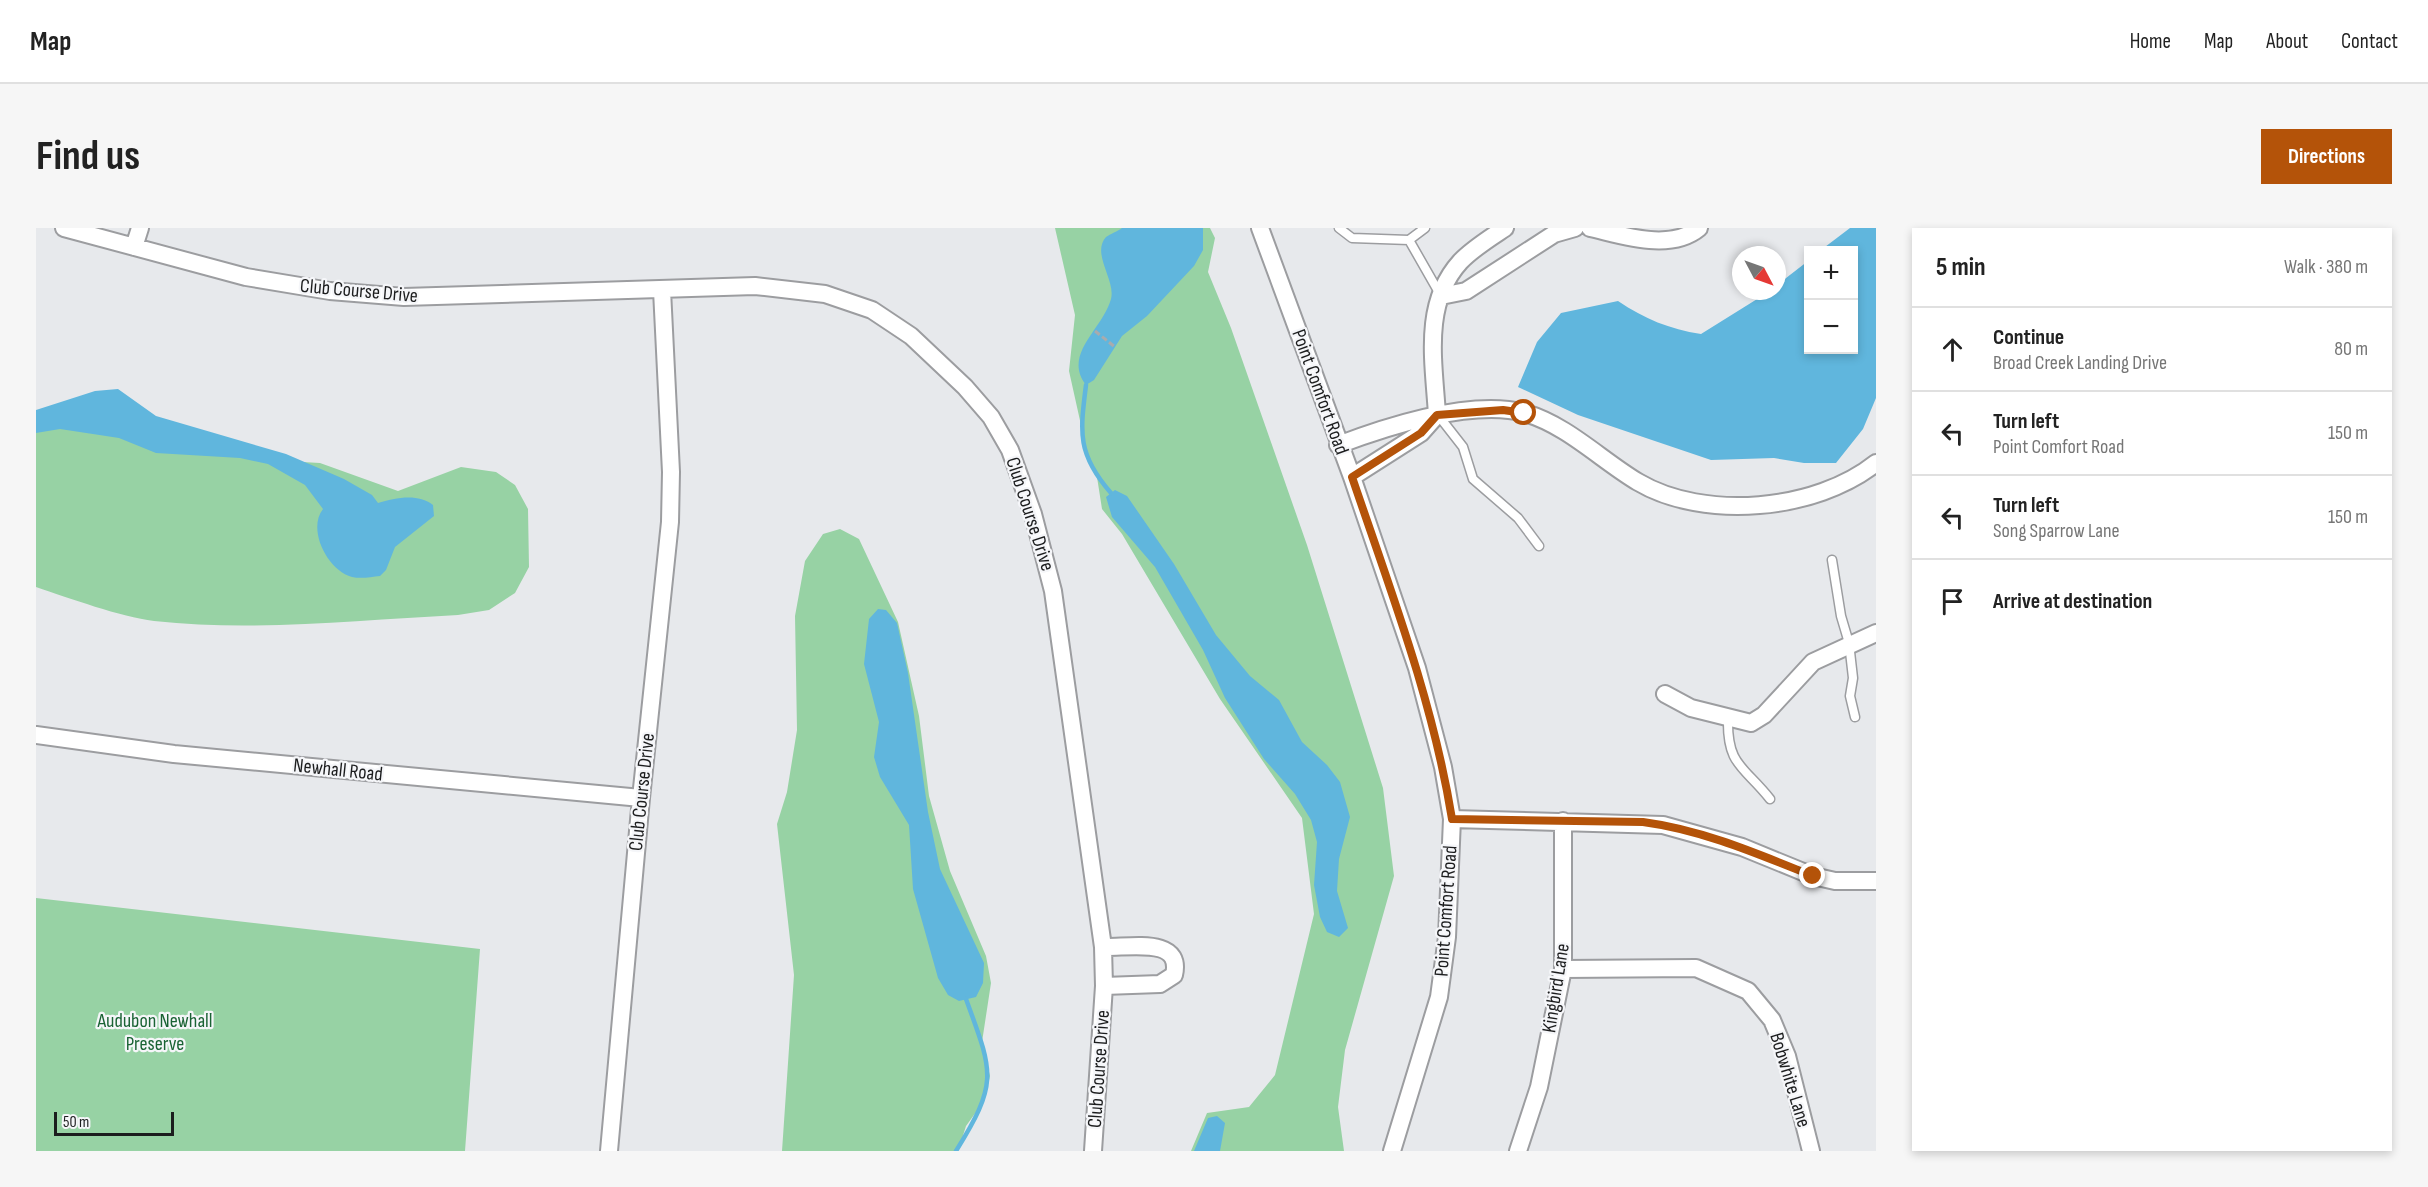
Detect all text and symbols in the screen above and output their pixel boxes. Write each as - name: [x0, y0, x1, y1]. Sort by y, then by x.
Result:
- text: Map: [30, 25, 71, 58]
- text: Home: [2130, 29, 2171, 54]
- text: Map: [2204, 29, 2233, 54]
- text: About: [2266, 29, 2308, 54]
- text: Contact: [2341, 29, 2398, 54]
- button: Directions: [2261, 129, 2392, 184]
- text: Find us: [36, 131, 140, 182]
- north arrow: [1732, 246, 1786, 300]
- map controls: [1804, 246, 1858, 354]
- button: +: [1804, 246, 1858, 300]
- text: 5 min: [1936, 252, 1986, 283]
- text: Walk · 380 m: [2284, 255, 2368, 279]
- street label: Club Course Drive: [299, 274, 419, 308]
- button: −: [1804, 300, 1858, 354]
- text: Continue: [1993, 324, 2064, 351]
- street label: Point Comfort Road: [1286, 326, 1354, 458]
- icon: ahead: [1936, 333, 1969, 366]
- text: 80 m: [2334, 337, 2368, 361]
- text: Broad Creek Landing Drive: [1993, 351, 2167, 375]
- route start: [1510, 399, 1536, 425]
- text: Turn left: [1993, 408, 2059, 435]
- icon: left: [1936, 417, 1969, 450]
- text: 150 m: [2328, 421, 2368, 445]
- text: Point Comfort Road: [1993, 435, 2124, 459]
- street label: Club Course Drive: [1000, 454, 1060, 574]
- text: Turn left: [1993, 492, 2059, 519]
- icon: left: [1936, 501, 1969, 534]
- text: 150 m: [2328, 505, 2368, 529]
- text: Song Sparrow Lane: [1993, 519, 2120, 543]
- icon: arrive: [1936, 585, 1969, 618]
- text: Arrive at destination: [1993, 588, 2152, 615]
- street label: Club Course Drive: [624, 732, 660, 852]
- street label: Newhall Road: [292, 753, 384, 787]
- street label: Point Comfort Road: [1429, 845, 1463, 977]
- route end: [1799, 862, 1825, 888]
- street label: Kingbird Lane: [1537, 942, 1575, 1034]
- park label: Audubon Newhall Preserve: [96, 1009, 213, 1056]
- street label: Club Course Drive: [1083, 1009, 1115, 1129]
- street label: Bobwhite Lane: [1764, 1030, 1816, 1130]
- scale bar: [54, 1109, 174, 1136]
- text: 50 m: [63, 1113, 89, 1132]

